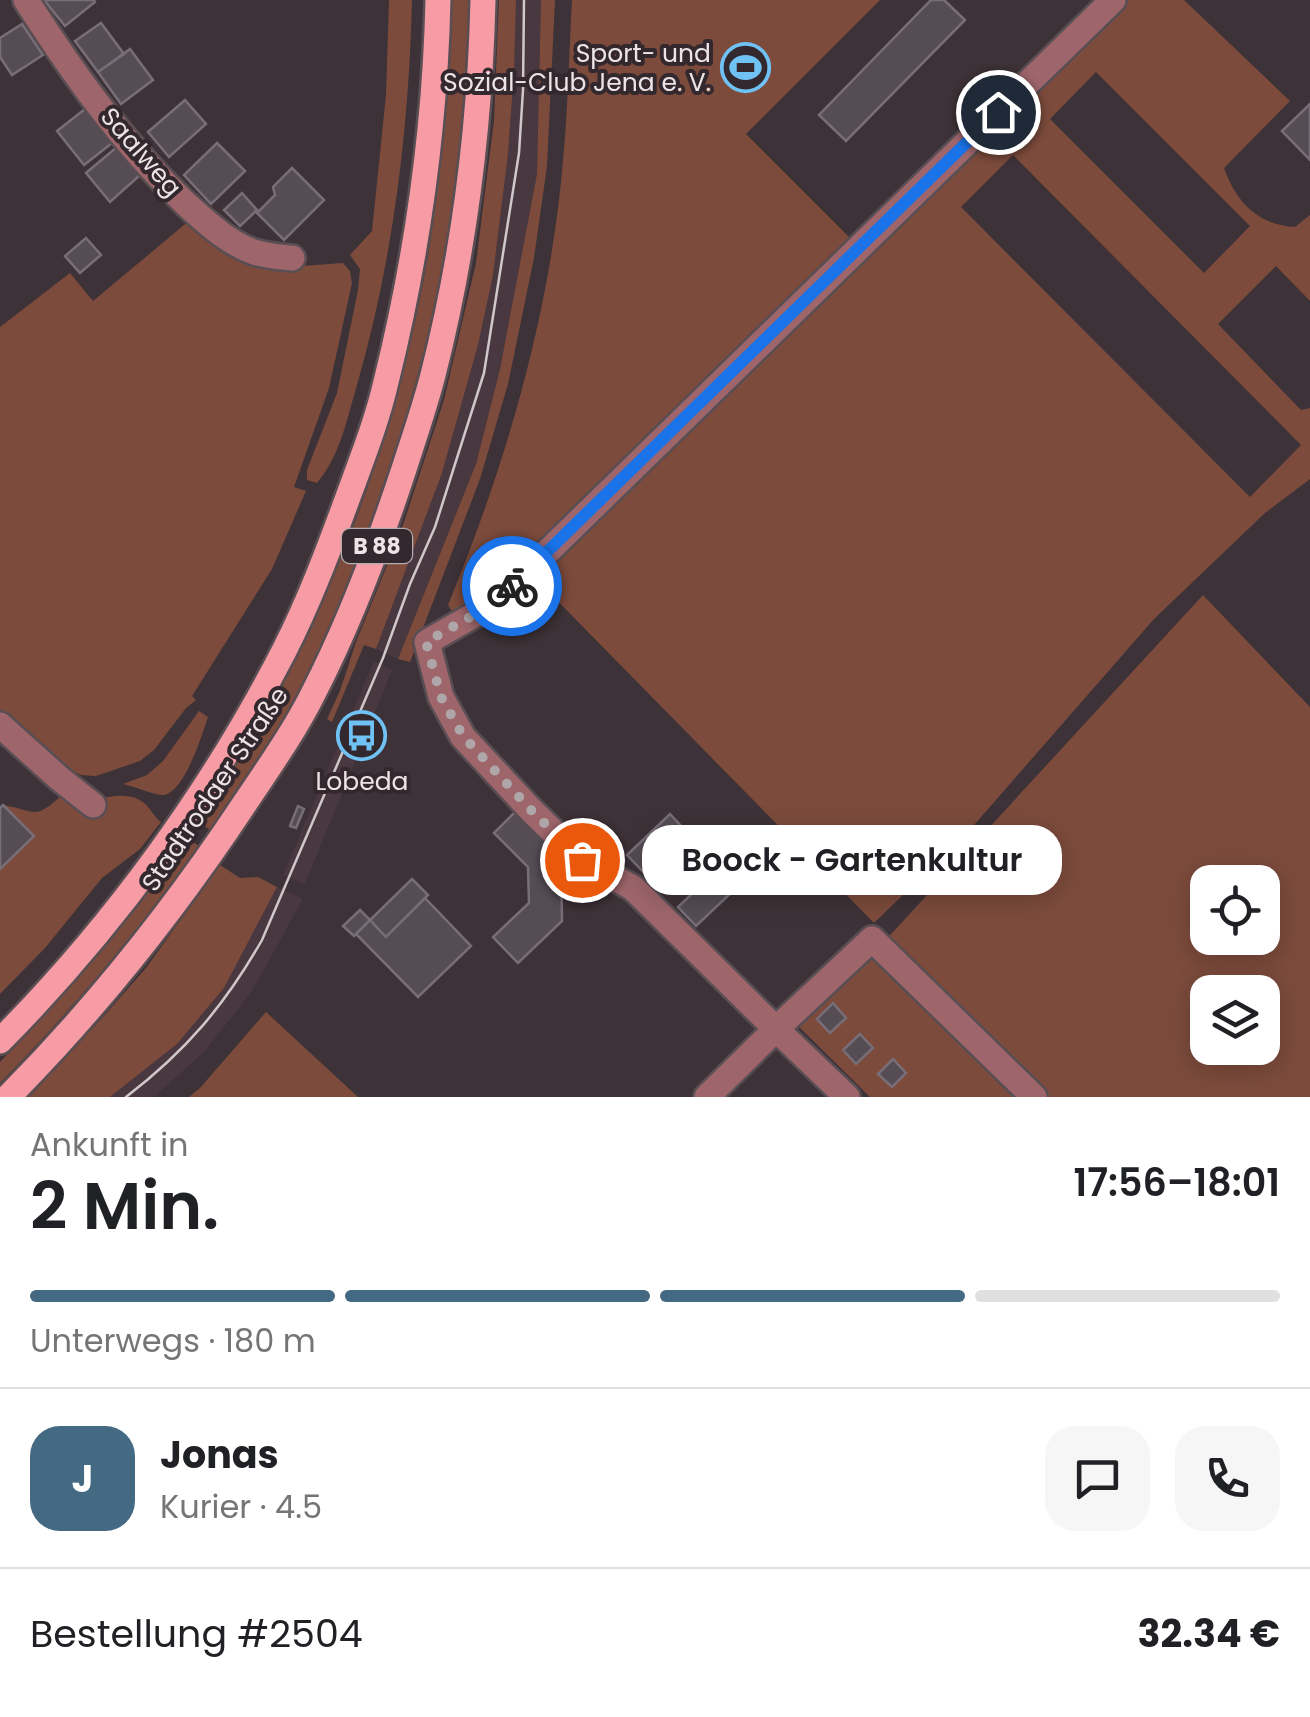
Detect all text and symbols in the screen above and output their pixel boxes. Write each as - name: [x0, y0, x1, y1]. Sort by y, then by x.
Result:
- place label: Sport- und Sozial-Club Jena e. V.: [443, 36, 711, 100]
- sports icon: Sport- und Sozial-Club Jena e. V.: [720, 41, 772, 93]
- pin: [956, 70, 1041, 155]
- icon: home: [971, 85, 1026, 140]
- street label: Saalweg: [93, 100, 189, 204]
- road number: B 88: [342, 529, 412, 563]
- courier: [462, 536, 562, 636]
- icon: bike: [485, 559, 540, 614]
- street label: Stadtrodaer Straße: [133, 680, 297, 898]
- bus stop icon: Lobeda: [336, 709, 388, 761]
- place label: Lobeda: [315, 764, 409, 799]
- pin: [540, 818, 625, 903]
- callout: Boock - Gartenkultur: [642, 825, 1062, 895]
- icon: bag: [555, 833, 610, 888]
- text: Boock - Gartenkultur: [682, 837, 1023, 882]
- map controls: [1190, 865, 1280, 1065]
- button: locate: [1190, 865, 1280, 955]
- button: layers: [1190, 975, 1280, 1065]
- text: Ankunft in: [30, 1122, 189, 1167]
- text: 17:56–18:01: [1073, 1156, 1280, 1209]
- text: 2 Min.: [30, 1161, 219, 1252]
- text: Unterwegs · 180 m: [30, 1318, 316, 1363]
- button: chat: [1045, 1426, 1150, 1531]
- button: phone: [1175, 1426, 1280, 1531]
- text: Jonas: [160, 1428, 279, 1481]
- text: J: [72, 1452, 93, 1505]
- text: Kurier · 4.5: [160, 1484, 322, 1529]
- text: Bestellung #2504: [30, 1607, 363, 1660]
- text: 32.34 €: [1138, 1607, 1280, 1660]

